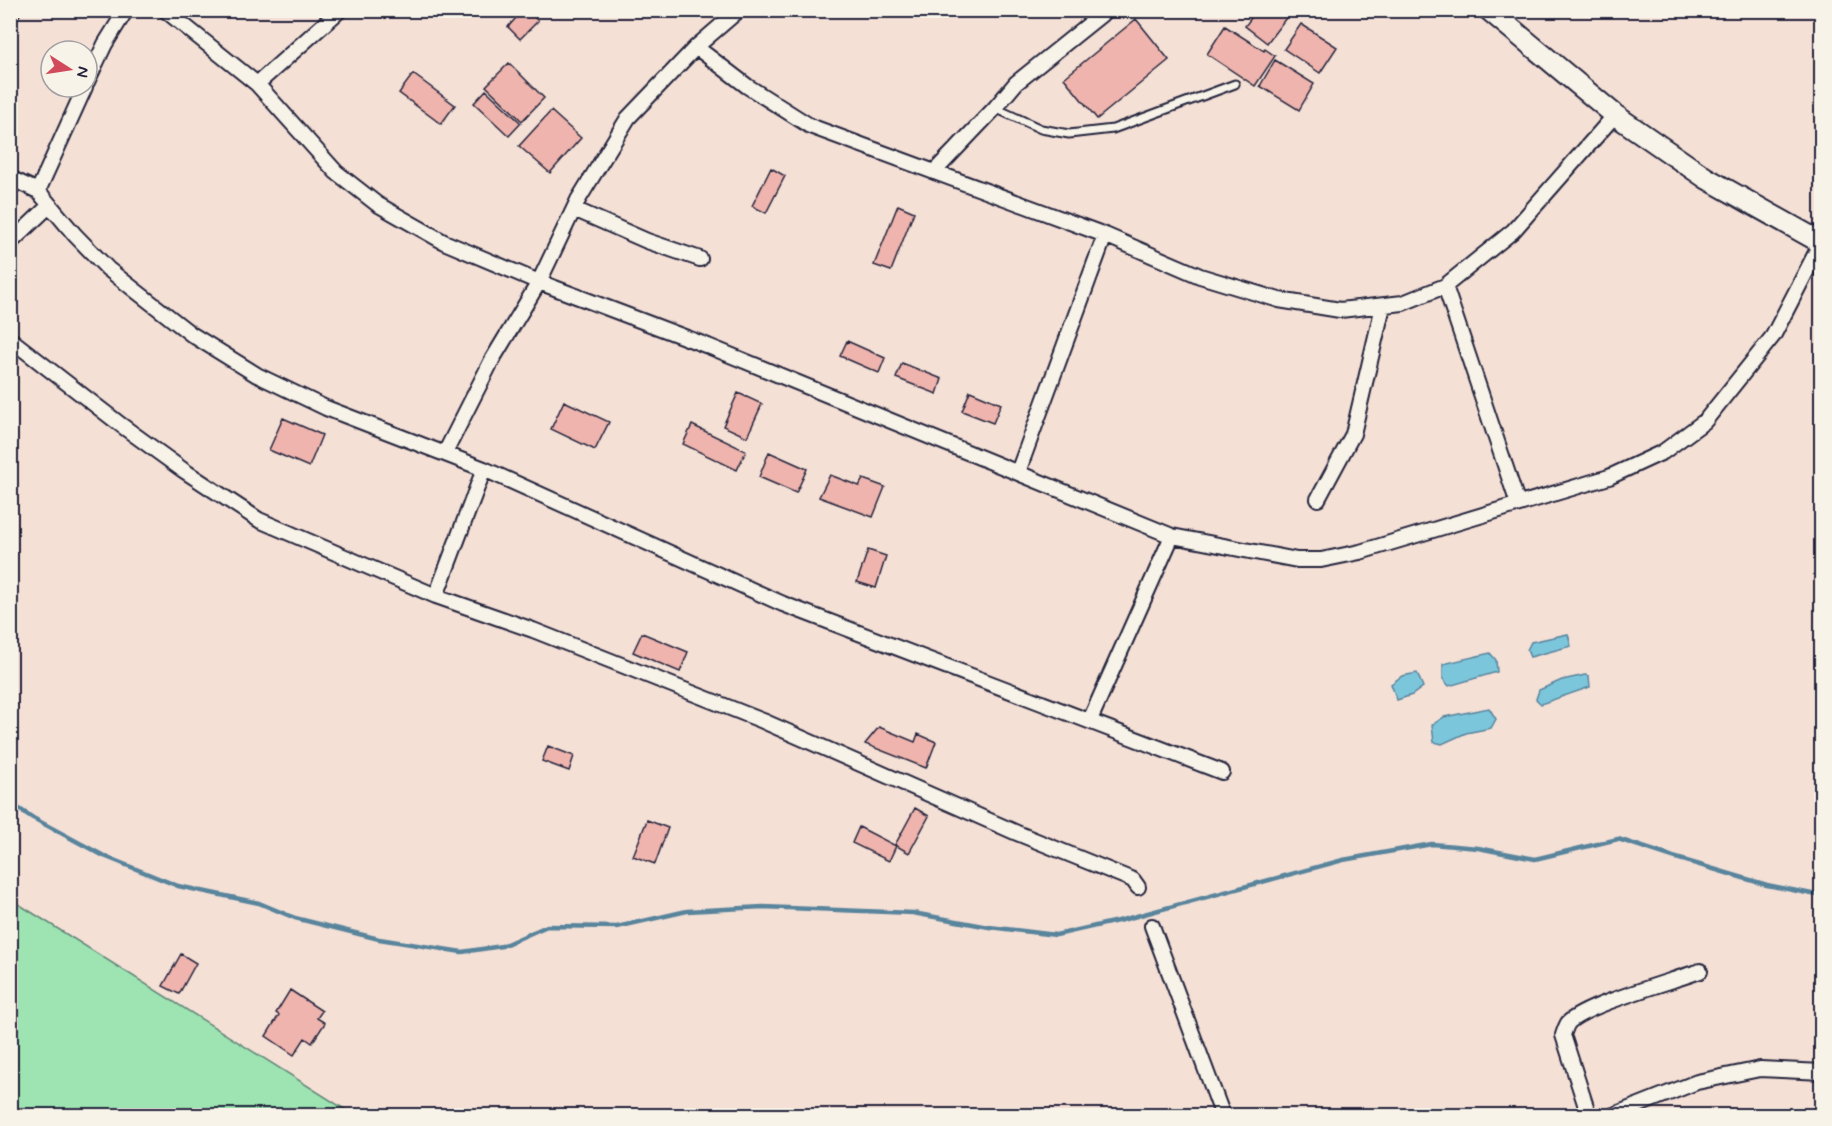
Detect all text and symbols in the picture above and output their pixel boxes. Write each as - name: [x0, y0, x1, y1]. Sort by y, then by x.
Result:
- north arrow: [39, 39, 99, 99]
- text: N: [71, 64, 94, 79]

